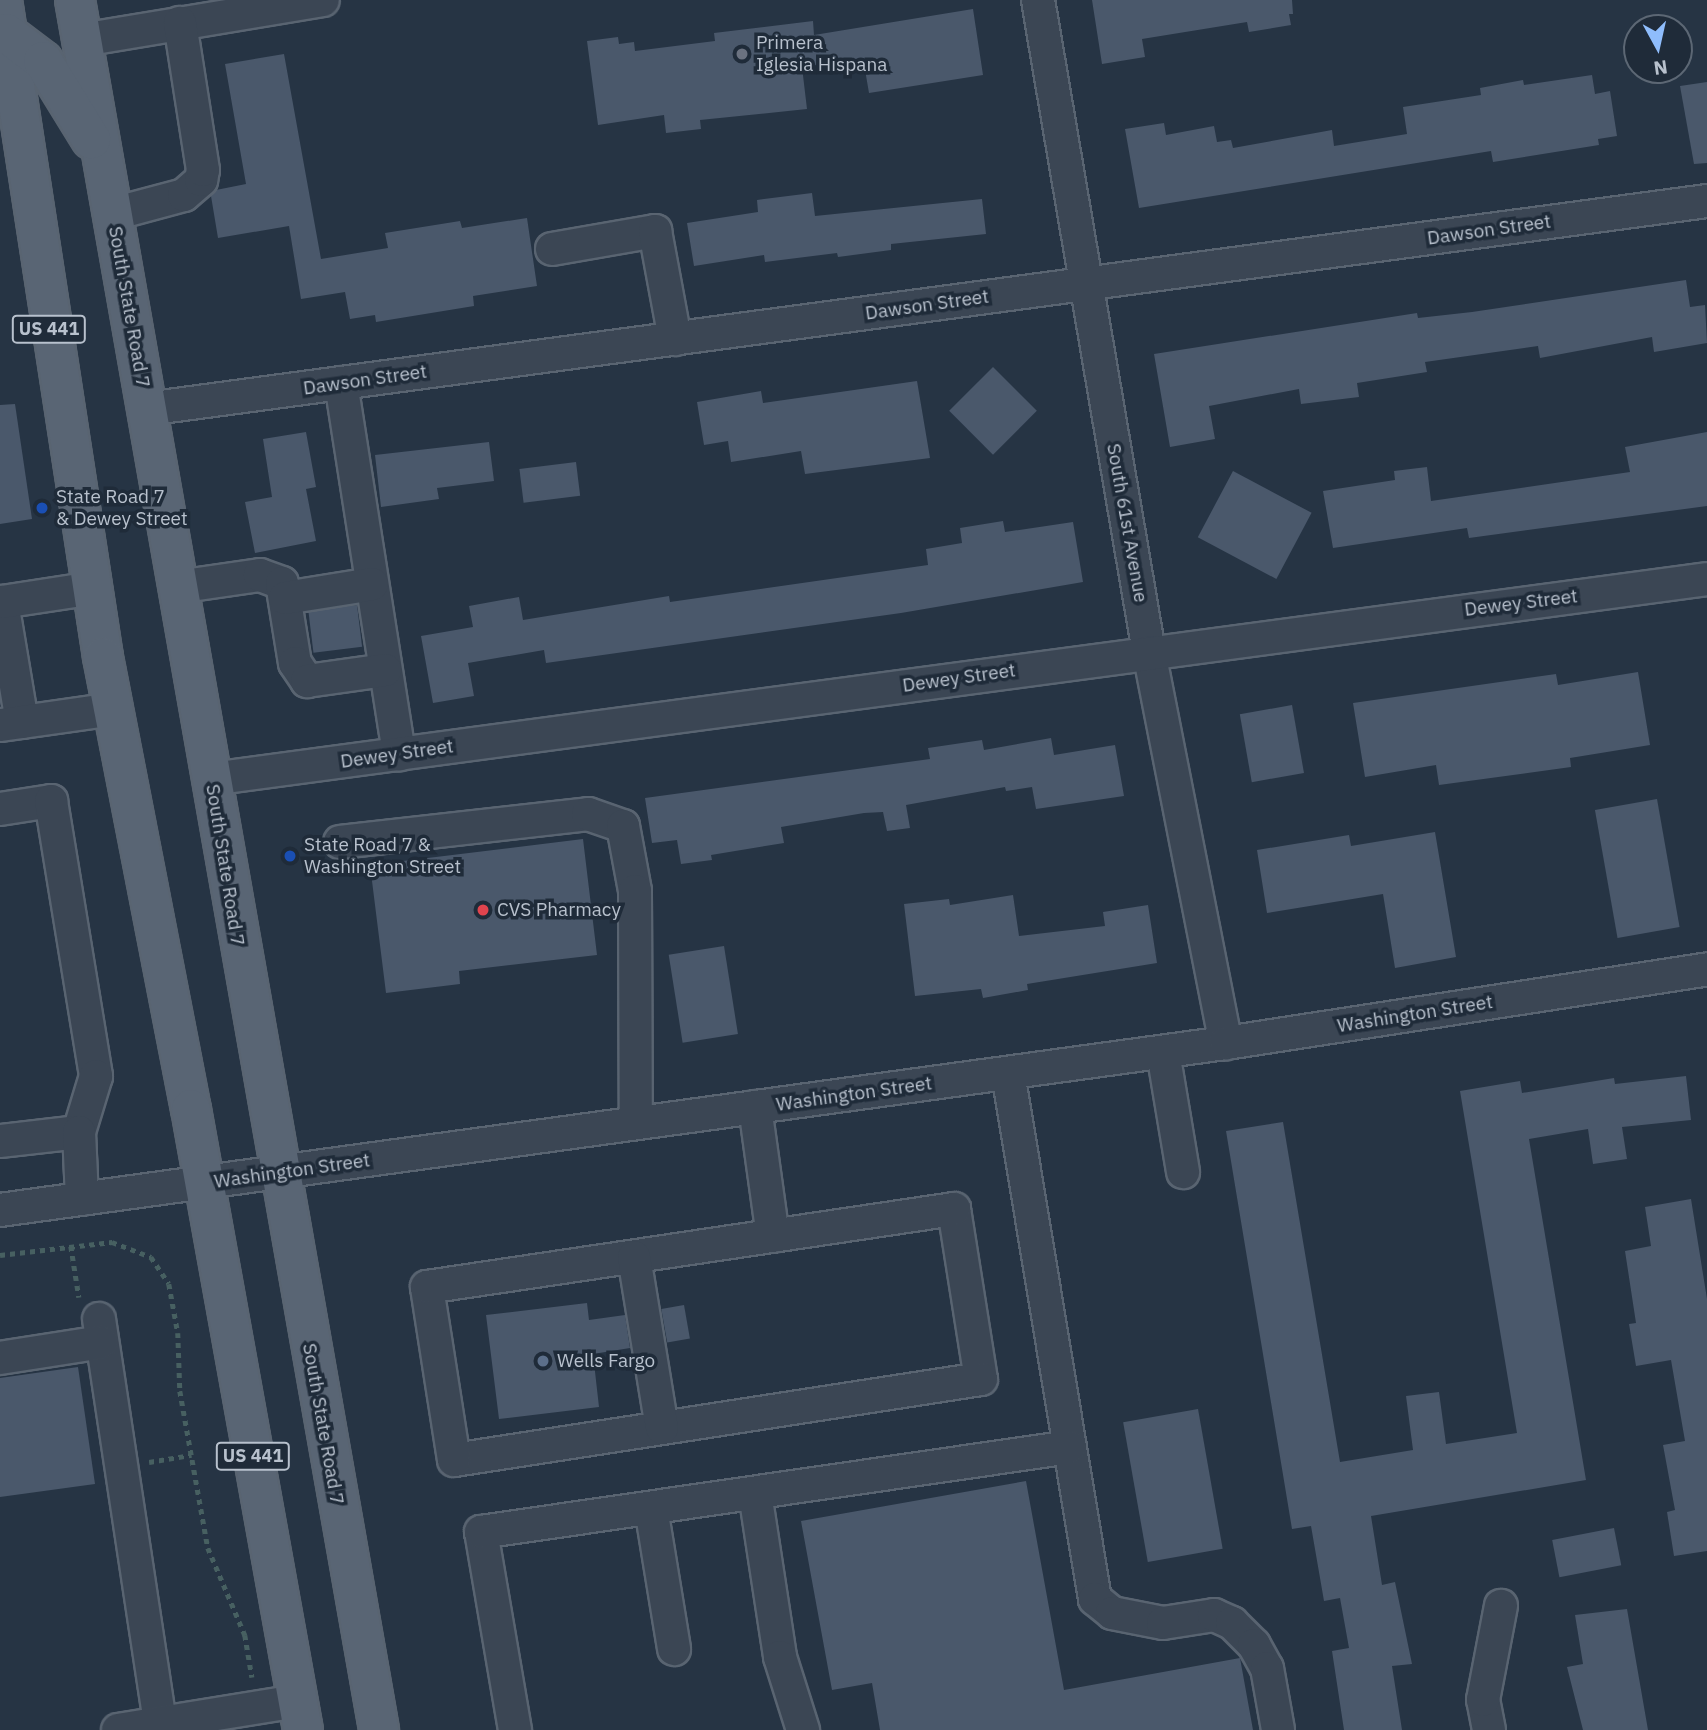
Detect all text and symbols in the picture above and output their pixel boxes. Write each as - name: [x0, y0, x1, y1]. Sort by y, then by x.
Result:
- north arrow: [1623, 14, 1693, 84]
- place label: Primera Iglesia Hispana: [756, 32, 887, 76]
- marker: Primera Iglesia Hispana: [734, 46, 750, 62]
- text: N: [1652, 55, 1669, 81]
- street label: Dawson Street: [1426, 210, 1552, 250]
- street label: South State Road 7: [104, 225, 154, 389]
- street label: Dawson Street: [864, 285, 990, 325]
- road number: US 441: [10, 314, 88, 344]
- street label: Dawson Street: [302, 360, 428, 400]
- street label: South 61st Avenue: [1102, 442, 1152, 604]
- place label: State Road 7 & Dewey Street: [56, 486, 188, 530]
- marker: State Road 7 & Dewey Street: [34, 500, 50, 516]
- street label: Dewey Street: [1463, 585, 1579, 621]
- street label: Dewey Street: [901, 659, 1017, 697]
- street label: Dewey Street: [339, 735, 455, 773]
- street label: South State Road 7: [201, 783, 249, 947]
- place label: State Road 7 & Washington Street: [304, 834, 461, 878]
- marker: State Road 7 & Washington Street: [282, 848, 298, 864]
- place label: CVS Pharmacy: [497, 899, 621, 921]
- marker: CVS Pharmacy: [475, 902, 491, 918]
- street label: Washington Street: [1336, 990, 1494, 1038]
- street label: Washington Street: [775, 1072, 933, 1116]
- street label: Washington Street: [213, 1149, 371, 1193]
- street label: South State Road 7: [298, 1342, 348, 1506]
- place label: Wells Fargo: [557, 1350, 655, 1372]
- marker: Wells Fargo: [535, 1353, 551, 1369]
- road number: US 441: [215, 1442, 292, 1470]

